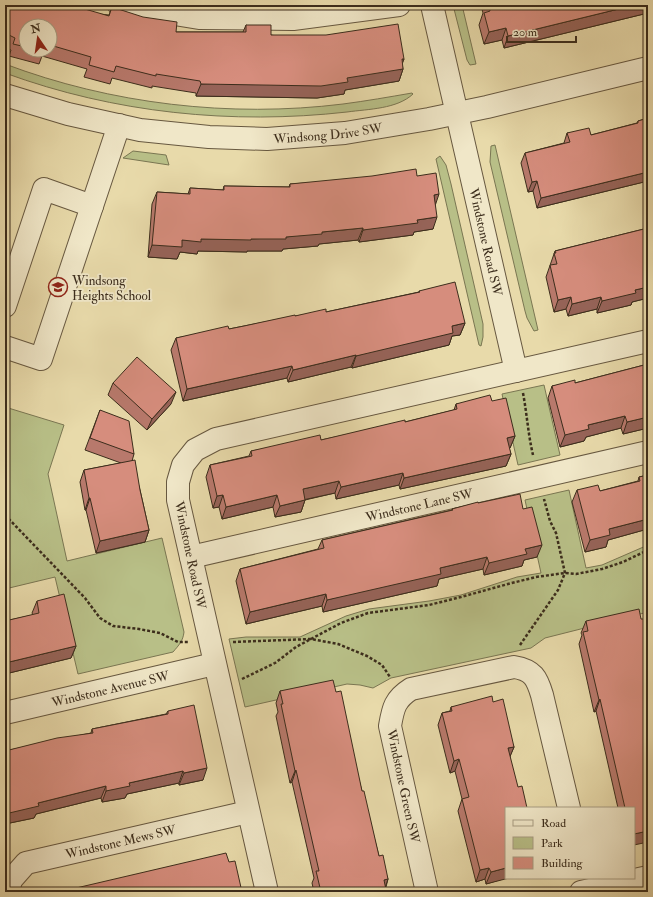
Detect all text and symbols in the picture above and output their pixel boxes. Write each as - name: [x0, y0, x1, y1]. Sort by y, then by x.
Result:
- north arrow: [18, 18, 58, 58]
- scale bar: [507, 18, 576, 44]
- text: N: [29, 21, 43, 36]
- text: 20 m: [513, 25, 538, 40]
- street label: Windsong Drive SW: [272, 120, 384, 148]
- street label: Windstone Road SW: [465, 186, 506, 298]
- place label: Windsong Heights School: [71, 273, 152, 304]
- school or university icon: Windsong Heights School: [47, 276, 69, 298]
- street label: Windstone Lane SW: [363, 485, 475, 526]
- street label: Windstone Road SW: [171, 499, 209, 611]
- street label: Windstone Avenue SW: [49, 668, 172, 711]
- street label: Windstone Green SW: [383, 727, 423, 845]
- legend: [505, 807, 635, 879]
- text: Road: [541, 816, 566, 831]
- street label: Windstone Mews SW: [63, 822, 178, 863]
- text: Park: [541, 836, 563, 851]
- text: Building: [541, 856, 584, 871]

